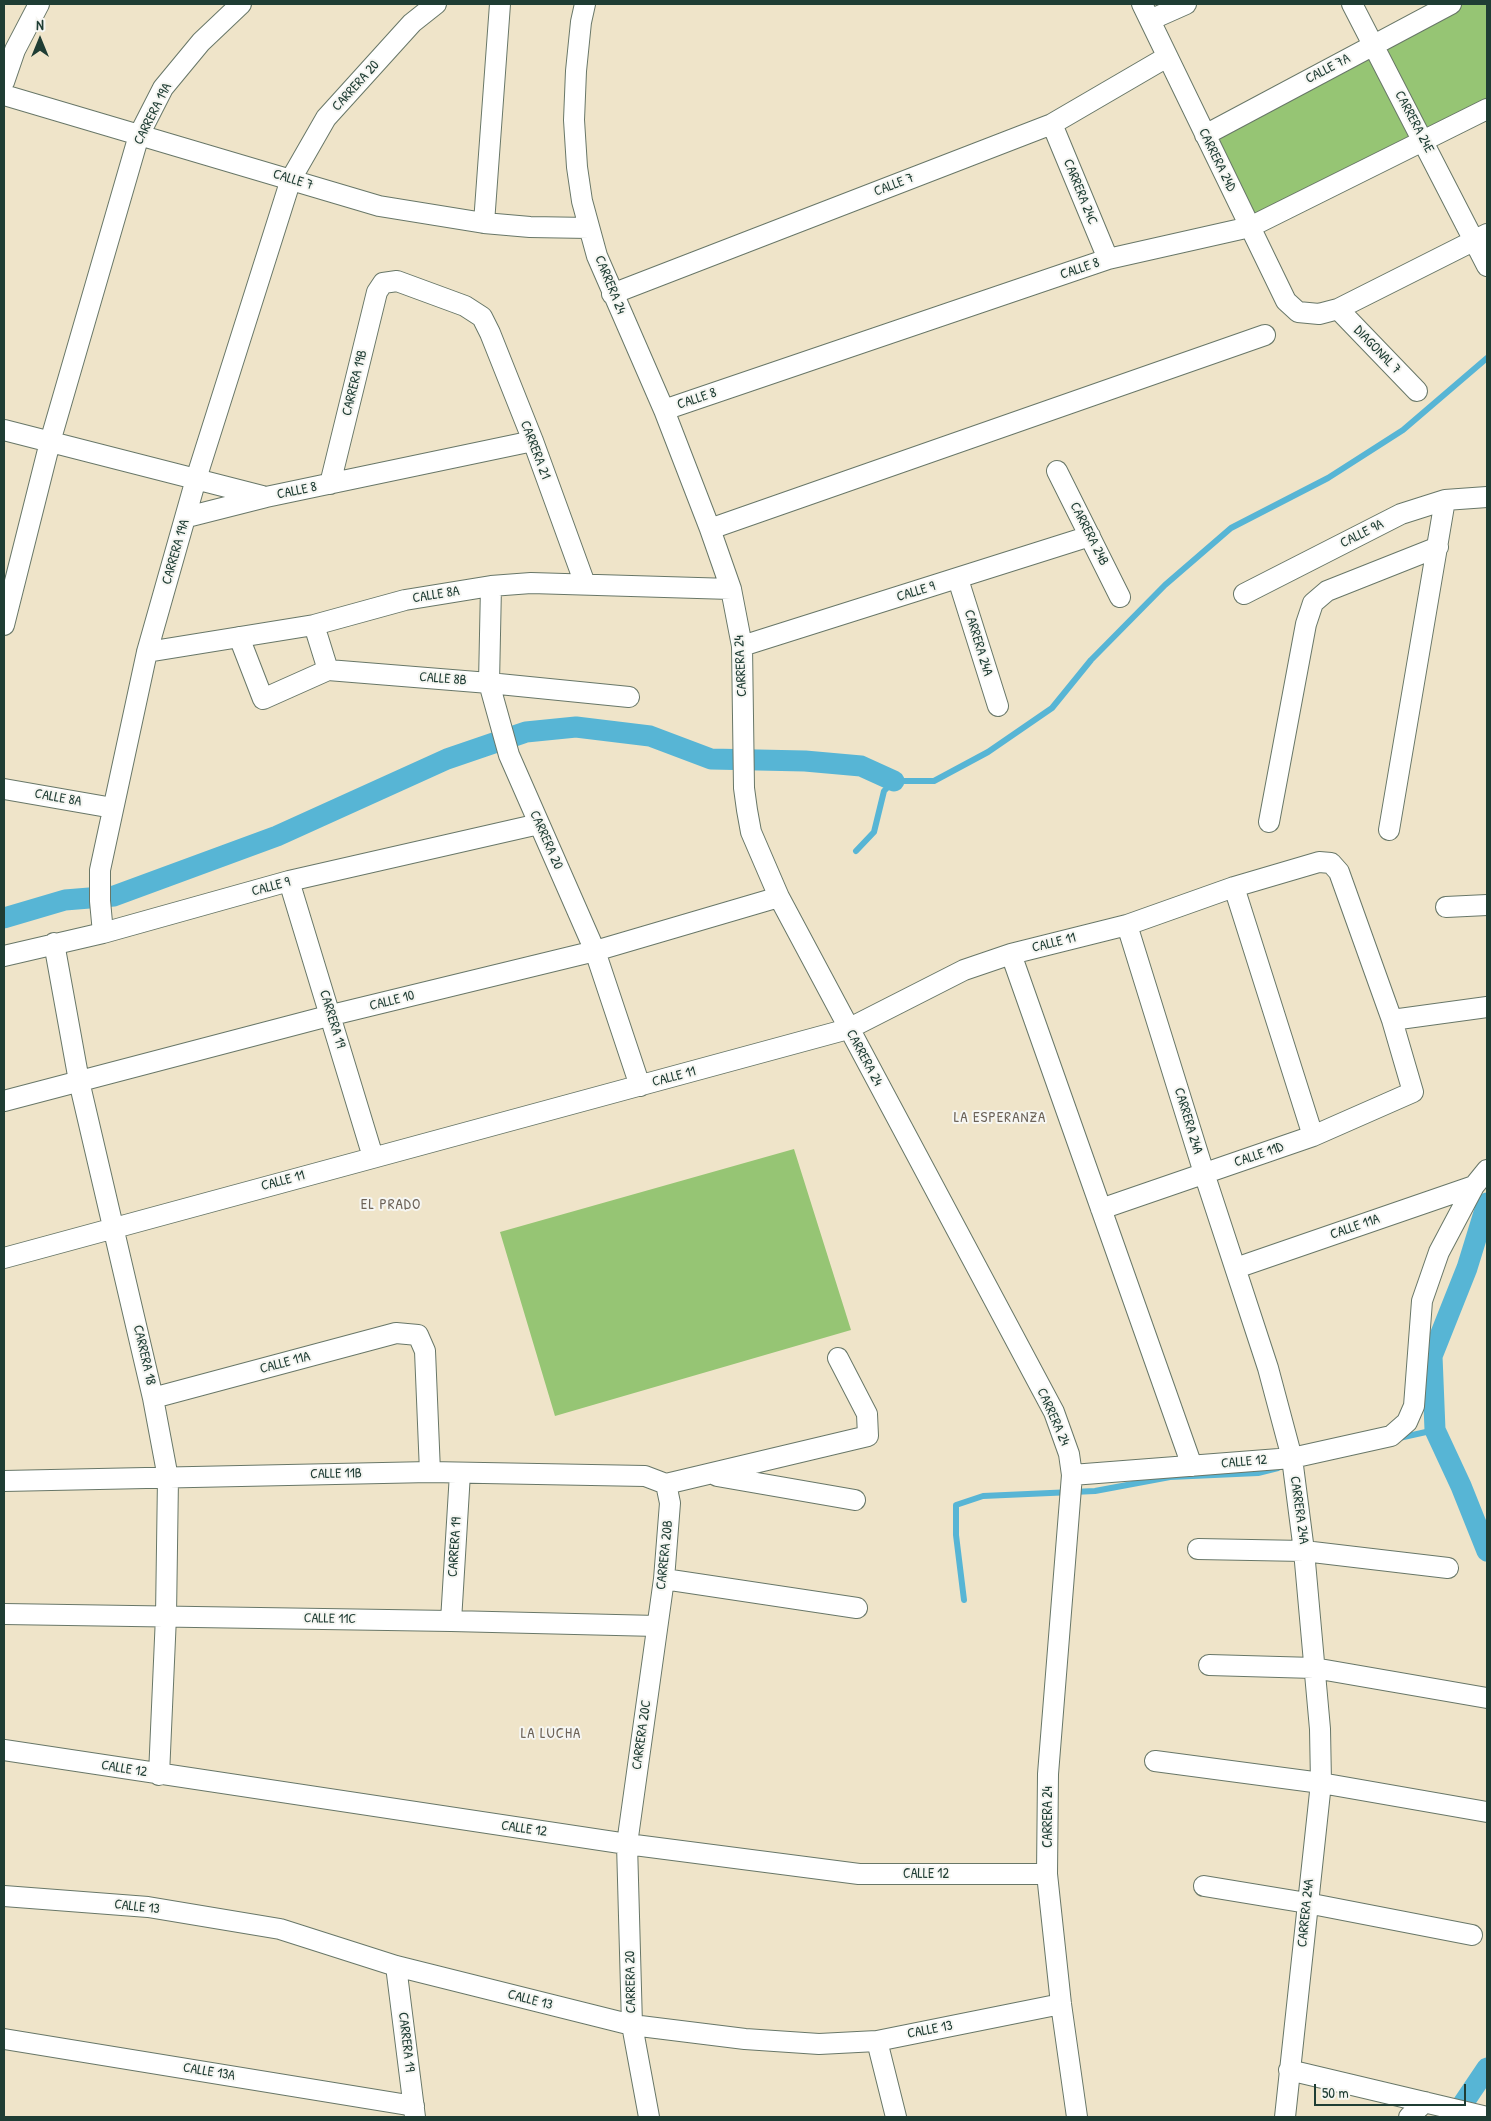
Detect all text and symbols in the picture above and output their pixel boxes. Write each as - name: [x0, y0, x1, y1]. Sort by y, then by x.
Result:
- north arrow: [15, 15, 65, 65]
- text: N: [36, 15, 44, 34]
- street label: CALLE 7A: [1303, 50, 1353, 88]
- street label: CARRERA 20: [329, 57, 383, 115]
- street label: CARRERA 19A: [130, 80, 176, 148]
- street label: CARRERA 24E: [1391, 88, 1437, 156]
- street label: CARRERA 24D: [1194, 126, 1240, 194]
- street label: CARRERA 24C: [1059, 157, 1101, 227]
- street label: CALLE 7: [271, 166, 315, 194]
- street label: CALLE 7: [872, 170, 916, 200]
- street label: CARRERA 24: [591, 253, 629, 317]
- street label: CALLE 8: [1058, 254, 1102, 284]
- street label: DIAGONAL 7: [1350, 322, 1404, 378]
- street label: CARRERA 19B: [339, 348, 371, 418]
- street label: CALLE 8: [675, 384, 719, 414]
- street label: CARRERA 21: [516, 418, 554, 482]
- street label: CALLE 8: [275, 479, 319, 503]
- street label: CARRERA 24B: [1066, 500, 1112, 568]
- street label: CALLE 9A: [1338, 516, 1386, 552]
- street label: CARRERA 19A: [159, 518, 193, 586]
- street label: CALLE 9: [895, 578, 937, 606]
- street label: CALLE 8A: [411, 583, 461, 607]
- street label: CARRERA 24A: [960, 608, 996, 678]
- street label: CARRERA 24: [731, 635, 751, 697]
- street label: CALLE 8B: [419, 669, 467, 689]
- street label: CALLE 8A: [33, 786, 83, 810]
- street label: CARRERA 20: [526, 808, 566, 872]
- street label: CALLE 9: [250, 874, 292, 900]
- street label: CALLE 11: [1030, 929, 1078, 957]
- street label: CALLE 10: [368, 987, 416, 1015]
- street label: CARRERA 19: [315, 988, 349, 1050]
- street label: CARRERA 24: [842, 1027, 886, 1089]
- street label: CALLE 11: [650, 1063, 698, 1091]
- street label: CARRERA 24A: [1170, 1086, 1206, 1156]
- district label: LA ESPERANZA: [952, 1109, 1048, 1127]
- street label: CALLE 11D: [1232, 1139, 1286, 1171]
- street label: CALLE 11: [259, 1167, 307, 1195]
- district label: EL PRADO: [360, 1196, 422, 1214]
- street label: CALLE 11A: [1328, 1211, 1382, 1243]
- street label: CARRERA 18: [129, 1323, 159, 1387]
- street label: CALLE 11A: [258, 1348, 312, 1378]
- street label: CARRERA 24: [1033, 1385, 1073, 1449]
- street label: CALLE 12: [1220, 1452, 1268, 1472]
- street label: CALLE 11B: [310, 1465, 362, 1483]
- street label: CARRERA 24A: [1286, 1475, 1312, 1545]
- street label: CARRERA 19: [445, 1516, 465, 1578]
- street label: CARRERA 20B: [653, 1519, 677, 1591]
- street label: CALLE 11C: [304, 1610, 356, 1628]
- street label: CARRERA 20C: [629, 1699, 655, 1771]
- district label: LA LUCHA: [520, 1725, 582, 1743]
- street label: CALLE 12: [100, 1757, 148, 1781]
- street label: CARRERA 24: [1040, 1786, 1056, 1848]
- street label: CALLE 12: [500, 1817, 548, 1841]
- street label: CALLE 12: [903, 1866, 949, 1882]
- street label: CARRERA 24A: [1294, 1878, 1318, 1948]
- street label: CALLE 13: [113, 1896, 161, 1918]
- street label: CARRERA 20: [622, 1951, 640, 2013]
- street label: CALLE 13: [506, 1986, 554, 2014]
- street label: CARRERA 19: [394, 2011, 418, 2073]
- street label: CALLE 13: [906, 2017, 954, 2043]
- street label: CALLE 13A: [182, 2060, 236, 2084]
- scale bar: [1316, 2074, 1468, 2106]
- text: 50 m: [1322, 2082, 1349, 2103]

